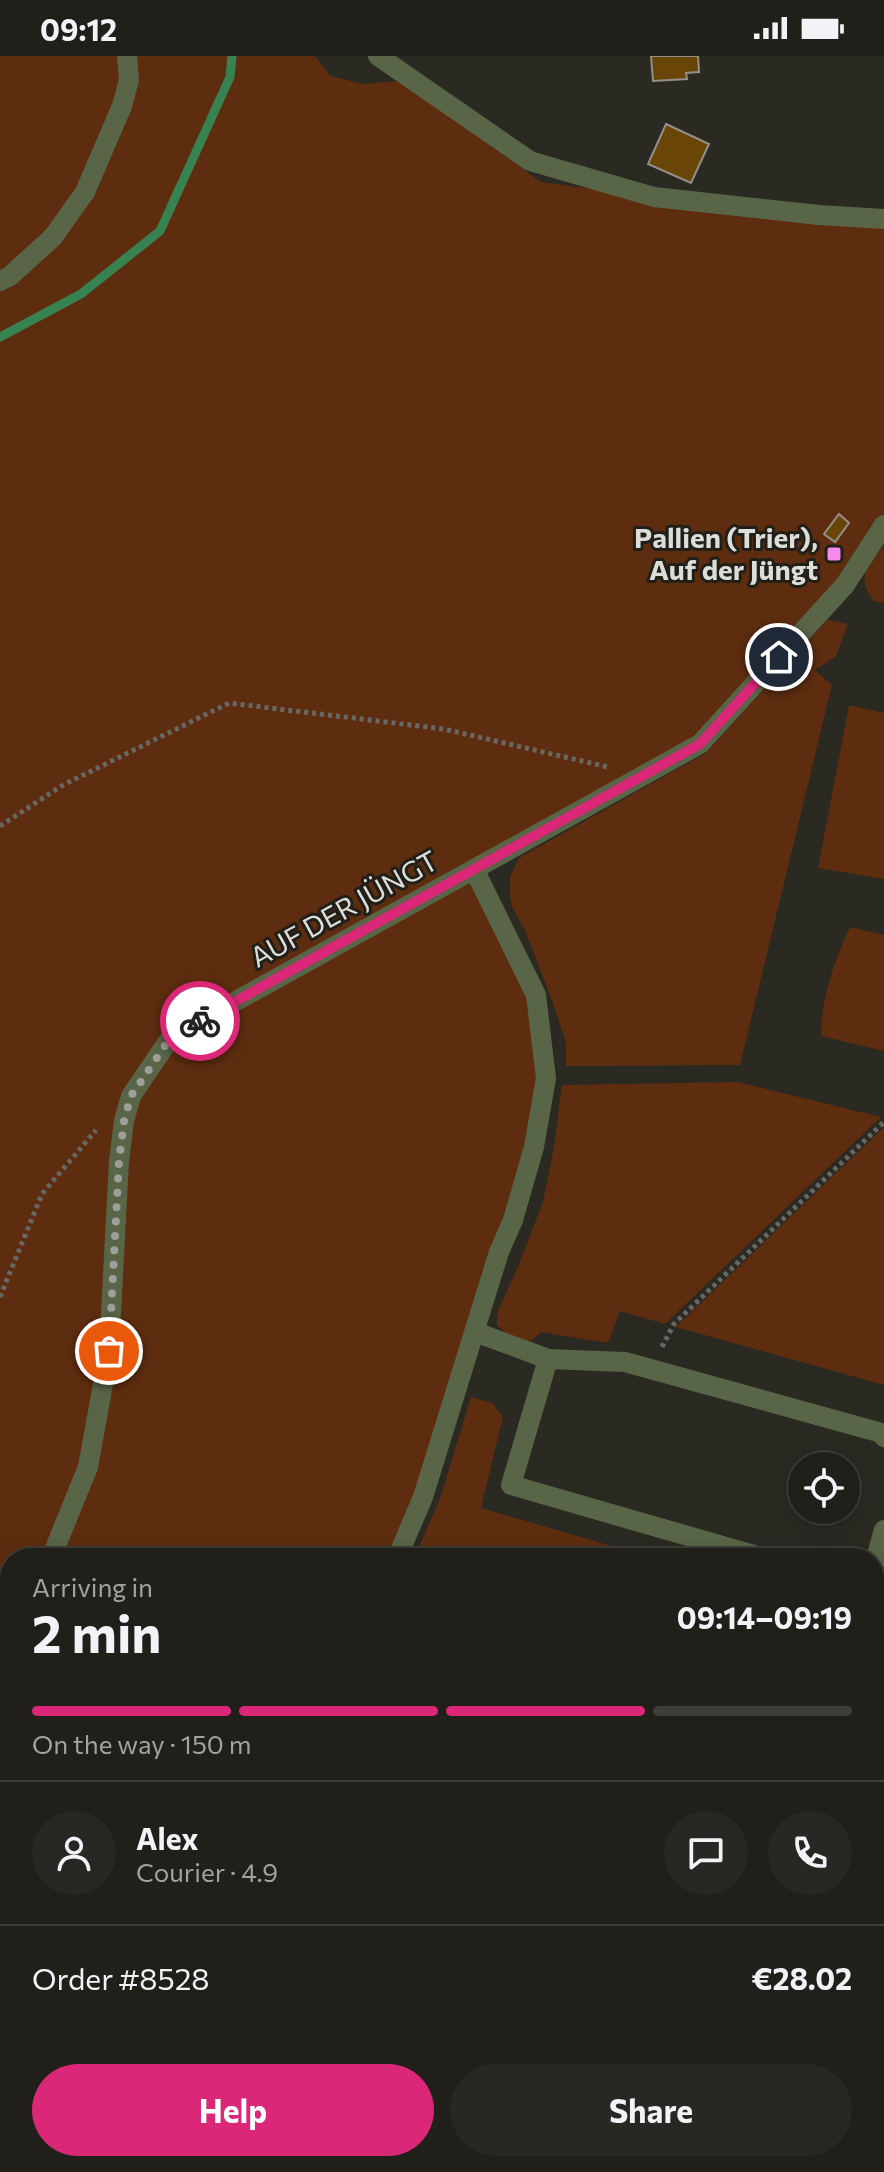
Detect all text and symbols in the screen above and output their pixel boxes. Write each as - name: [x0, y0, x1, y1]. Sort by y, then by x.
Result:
- text: 09:12: [40, 10, 117, 47]
- place label: Pallien (Trier), Auf der Jüngt: [634, 520, 818, 586]
- marker: Pallien (Trier), Auf der Jüngt: [825, 545, 843, 563]
- pin: [745, 623, 813, 691]
- icon: home: [757, 635, 801, 679]
- street label: AUF DER JÜNGT: [244, 842, 443, 974]
- courier: [160, 981, 240, 1061]
- icon: bike: [178, 999, 222, 1043]
- pin: [75, 1317, 143, 1385]
- icon: bag: [87, 1329, 131, 1373]
- map controls: [788, 1452, 860, 1524]
- button: locate: [788, 1452, 860, 1524]
- text: Arriving in: [32, 1571, 153, 1602]
- text: 09:14–09:19: [677, 1598, 852, 1635]
- text: 2 min: [32, 1600, 161, 1664]
- text: On the way · 150 m: [32, 1728, 251, 1759]
- button: person: [32, 1811, 116, 1895]
- button: chat: [664, 1811, 748, 1895]
- button: phone: [768, 1811, 852, 1895]
- text: Alex: [136, 1819, 199, 1856]
- text: Courier · 4.9: [136, 1856, 278, 1887]
- text: Order #8528: [32, 1959, 210, 1996]
- text: €28.02: [752, 1959, 852, 1996]
- button: Help: [32, 2064, 434, 2156]
- button: Share: [450, 2064, 852, 2156]

